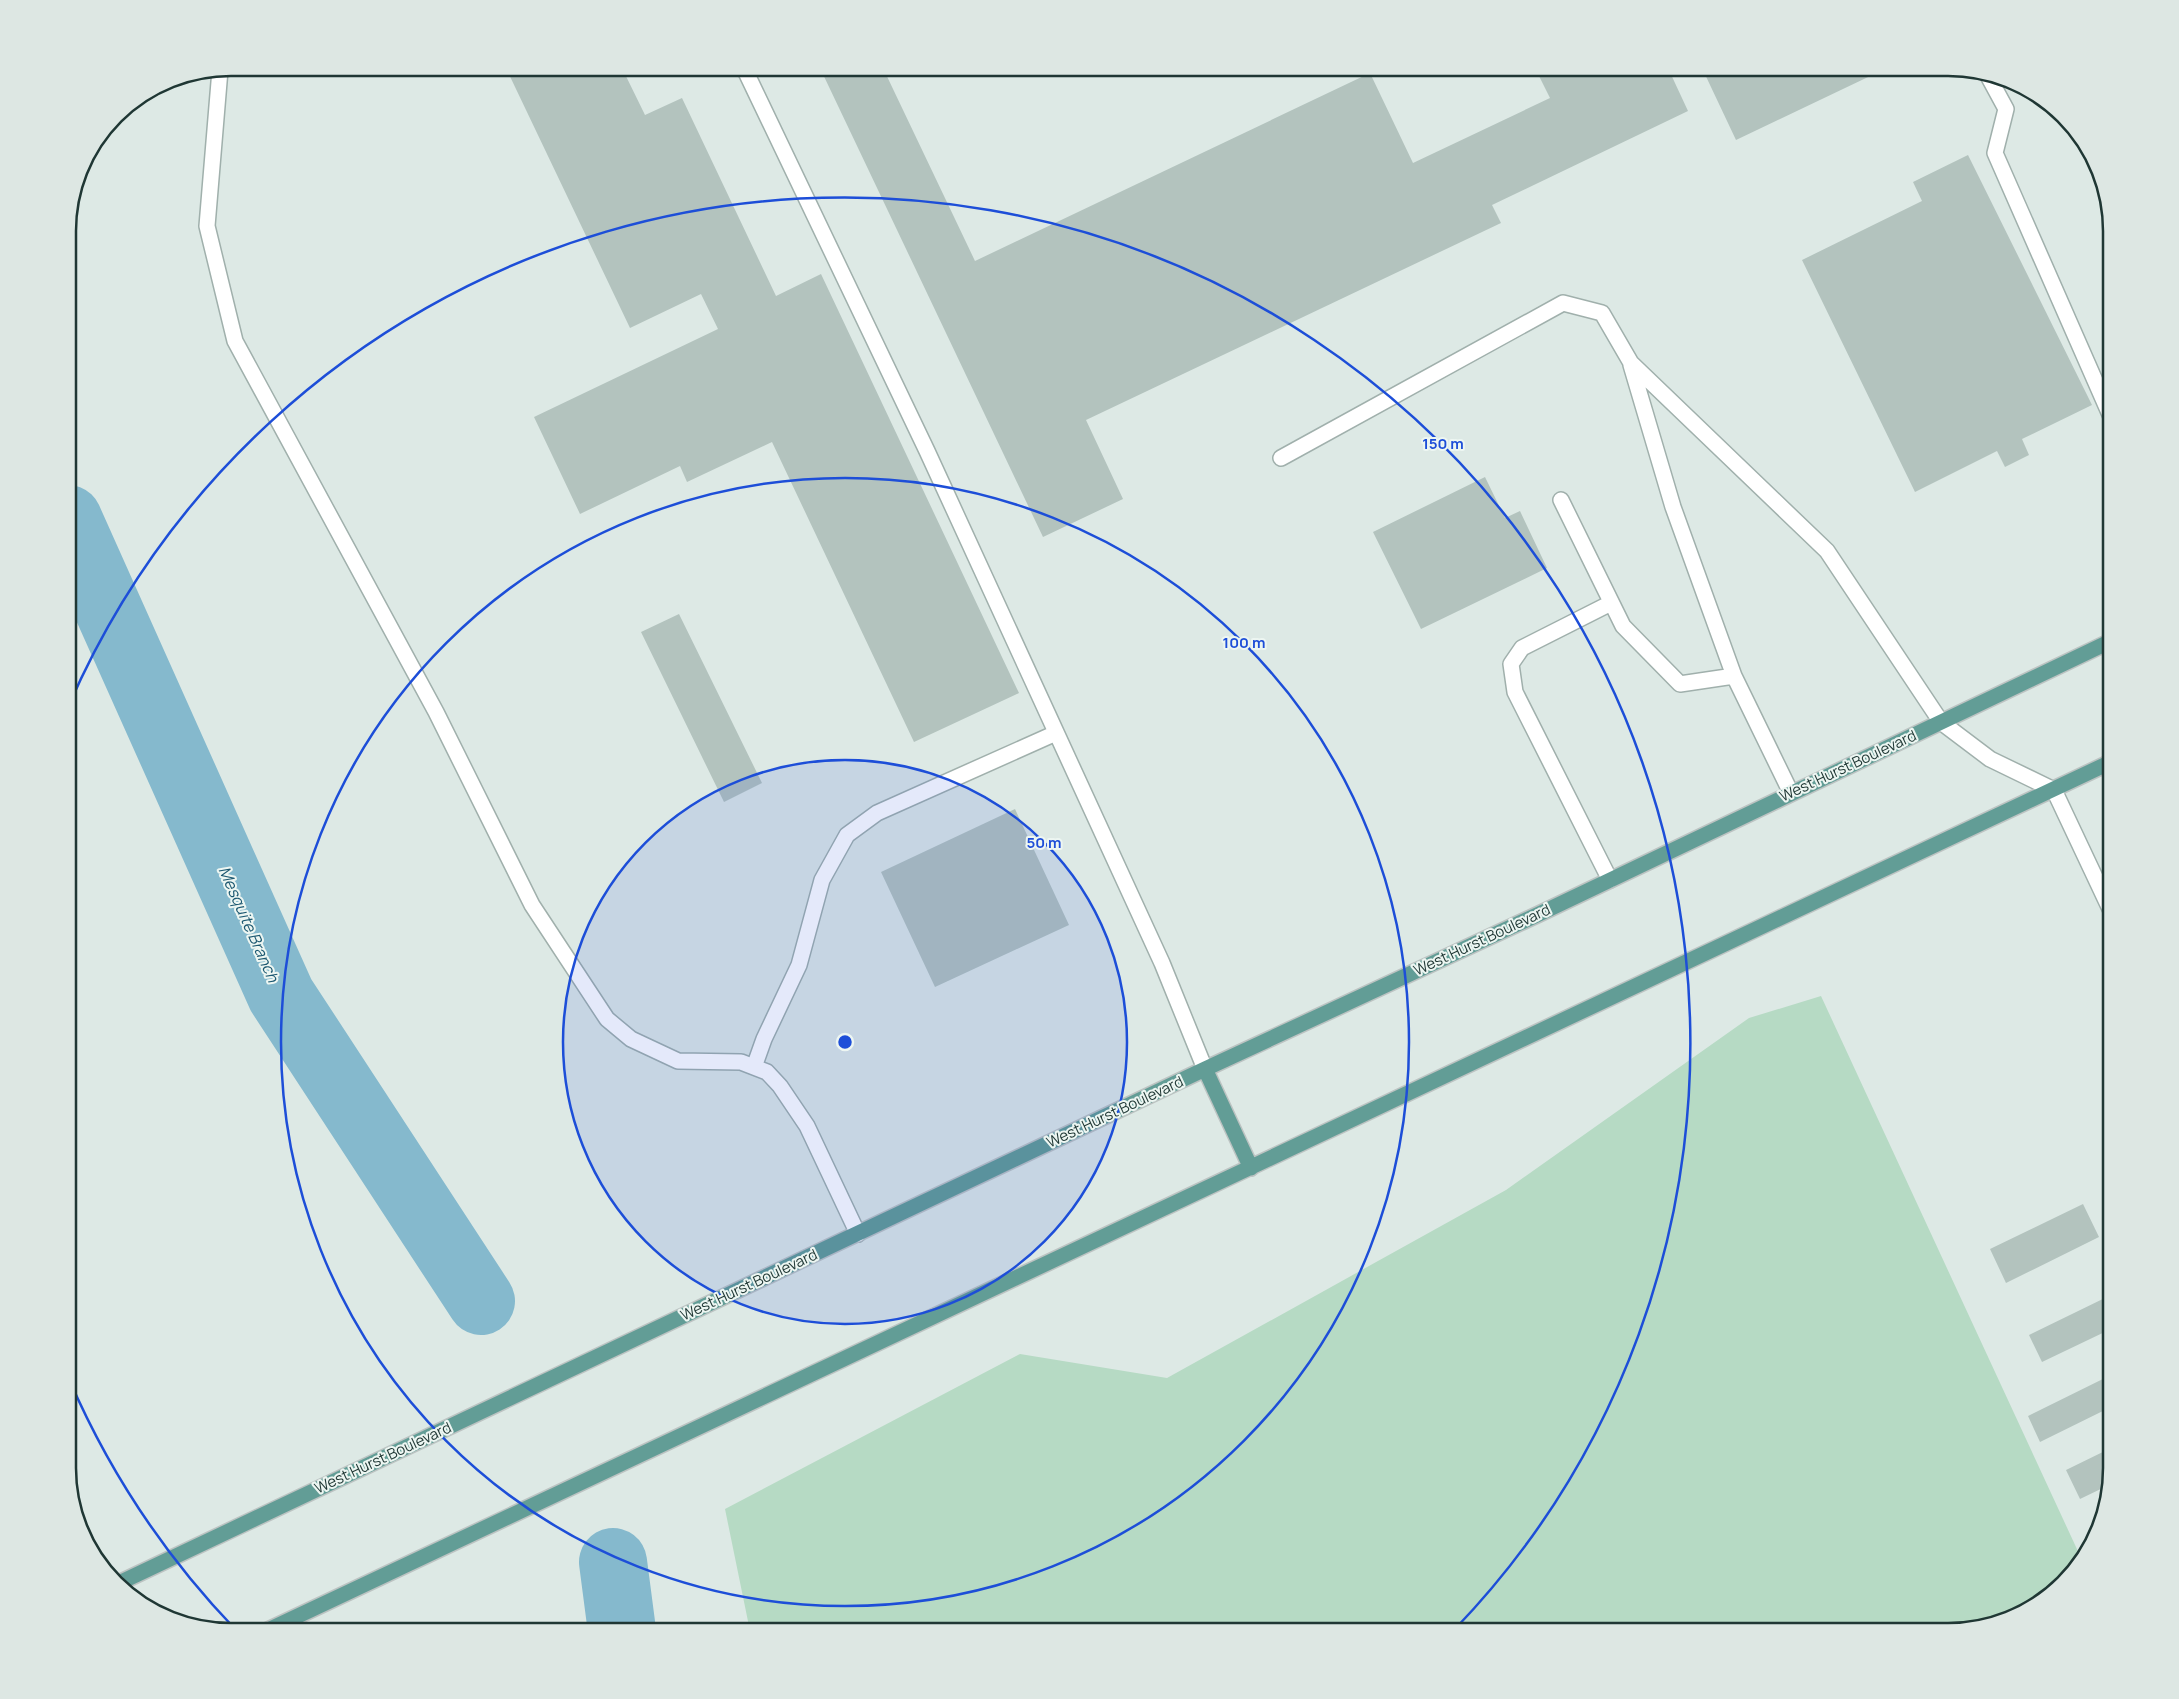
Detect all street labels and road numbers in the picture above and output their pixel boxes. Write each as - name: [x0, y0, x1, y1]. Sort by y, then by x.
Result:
- street label: West Hurst Boulevard: [1776, 725, 1920, 806]
- street label: West Hurst Boulevard: [1410, 899, 1554, 980]
- street label: West Hurst Boulevard: [1043, 1071, 1187, 1152]
- street label: West Hurst Boulevard: [677, 1244, 821, 1325]
- street label: West Hurst Boulevard: [311, 1417, 455, 1498]

